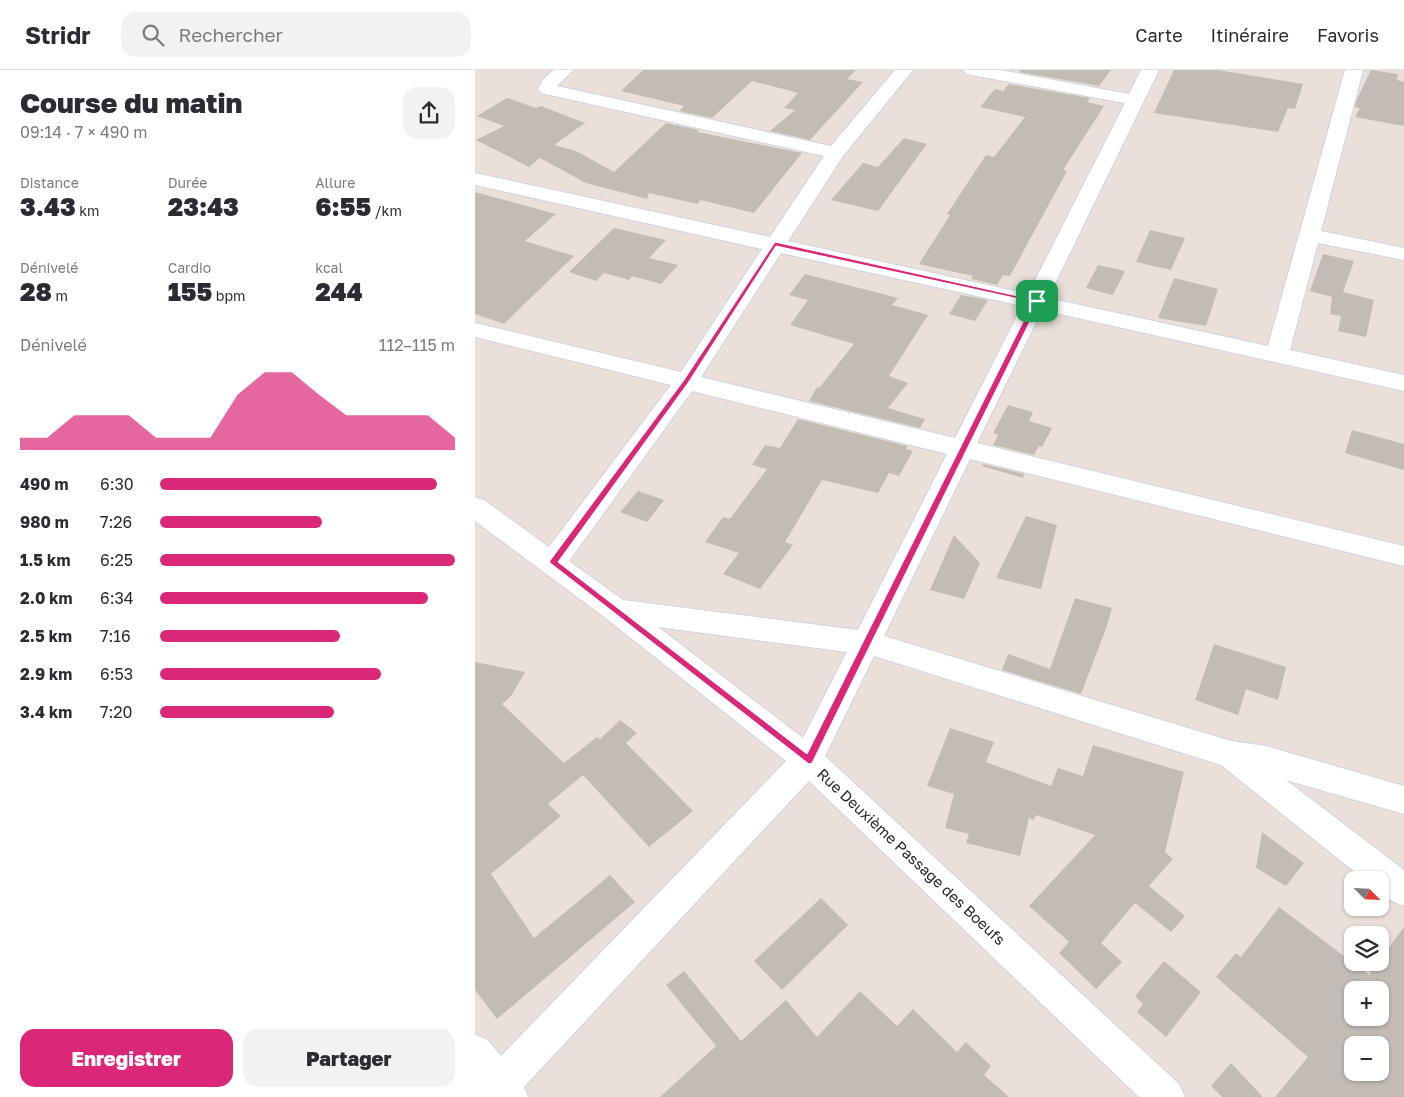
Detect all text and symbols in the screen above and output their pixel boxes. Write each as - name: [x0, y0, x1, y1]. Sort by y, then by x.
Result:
- search box: [121, 12, 471, 57]
- text: Stridr: [25, 20, 91, 49]
- icon: search: [139, 21, 167, 49]
- text: Rechercher: [179, 23, 283, 46]
- text: Carte: [1135, 24, 1183, 46]
- text: Itinéraire: [1211, 24, 1289, 46]
- text: Favoris: [1317, 24, 1379, 46]
- text: Course du matin: [20, 86, 243, 119]
- button: share: [403, 87, 455, 139]
- text: 09:14 · 7 × 490 m: [20, 122, 148, 142]
- text: Distance: [20, 174, 79, 191]
- text: Durée: [168, 174, 208, 191]
- text: Allure: [315, 174, 355, 191]
- text: 3.43: [20, 191, 76, 222]
- text: 23:43: [168, 191, 239, 222]
- text: 6:55: [315, 191, 371, 222]
- text: km: [76, 202, 99, 219]
- text: /km: [371, 202, 402, 219]
- text: Dénivelé: [20, 259, 78, 276]
- text: Cardio: [168, 259, 211, 276]
- text: kcal: [315, 259, 343, 276]
- text: 28: [20, 276, 52, 307]
- text: 155: [168, 276, 212, 307]
- text: 244: [315, 276, 363, 307]
- pin: [1016, 280, 1058, 322]
- text: m: [52, 287, 68, 304]
- text: bpm: [212, 287, 245, 304]
- icon: arrive: [1023, 287, 1051, 315]
- text: Dénivelé: [20, 335, 87, 355]
- text: 112–115 m: [379, 335, 455, 355]
- text: 490 m: [20, 474, 69, 494]
- text: 6:30: [100, 474, 134, 494]
- text: 980 m: [20, 512, 69, 532]
- text: 7:26: [100, 512, 132, 532]
- text: 1.5 km: [20, 550, 70, 570]
- text: 6:25: [100, 550, 133, 570]
- text: 2.0 km: [20, 588, 73, 608]
- text: 6:34: [100, 588, 134, 608]
- text: 2.5 km: [20, 626, 72, 646]
- text: 7:16: [100, 626, 131, 646]
- text: 2.9 km: [20, 664, 72, 684]
- text: 6:53: [100, 664, 133, 684]
- text: 3.4 km: [20, 702, 72, 722]
- text: 7:20: [100, 702, 132, 722]
- street label: Rue Deuxième Passage des Boeufs: [814, 764, 1009, 948]
- north arrow: [1344, 871, 1389, 916]
- map controls: [1344, 871, 1389, 1081]
- button: layers: [1344, 926, 1389, 971]
- button: +: [1344, 981, 1389, 1026]
- button: Enregistrer: [20, 1029, 233, 1087]
- button: Partager: [243, 1029, 455, 1087]
- button: −: [1344, 1036, 1389, 1081]

